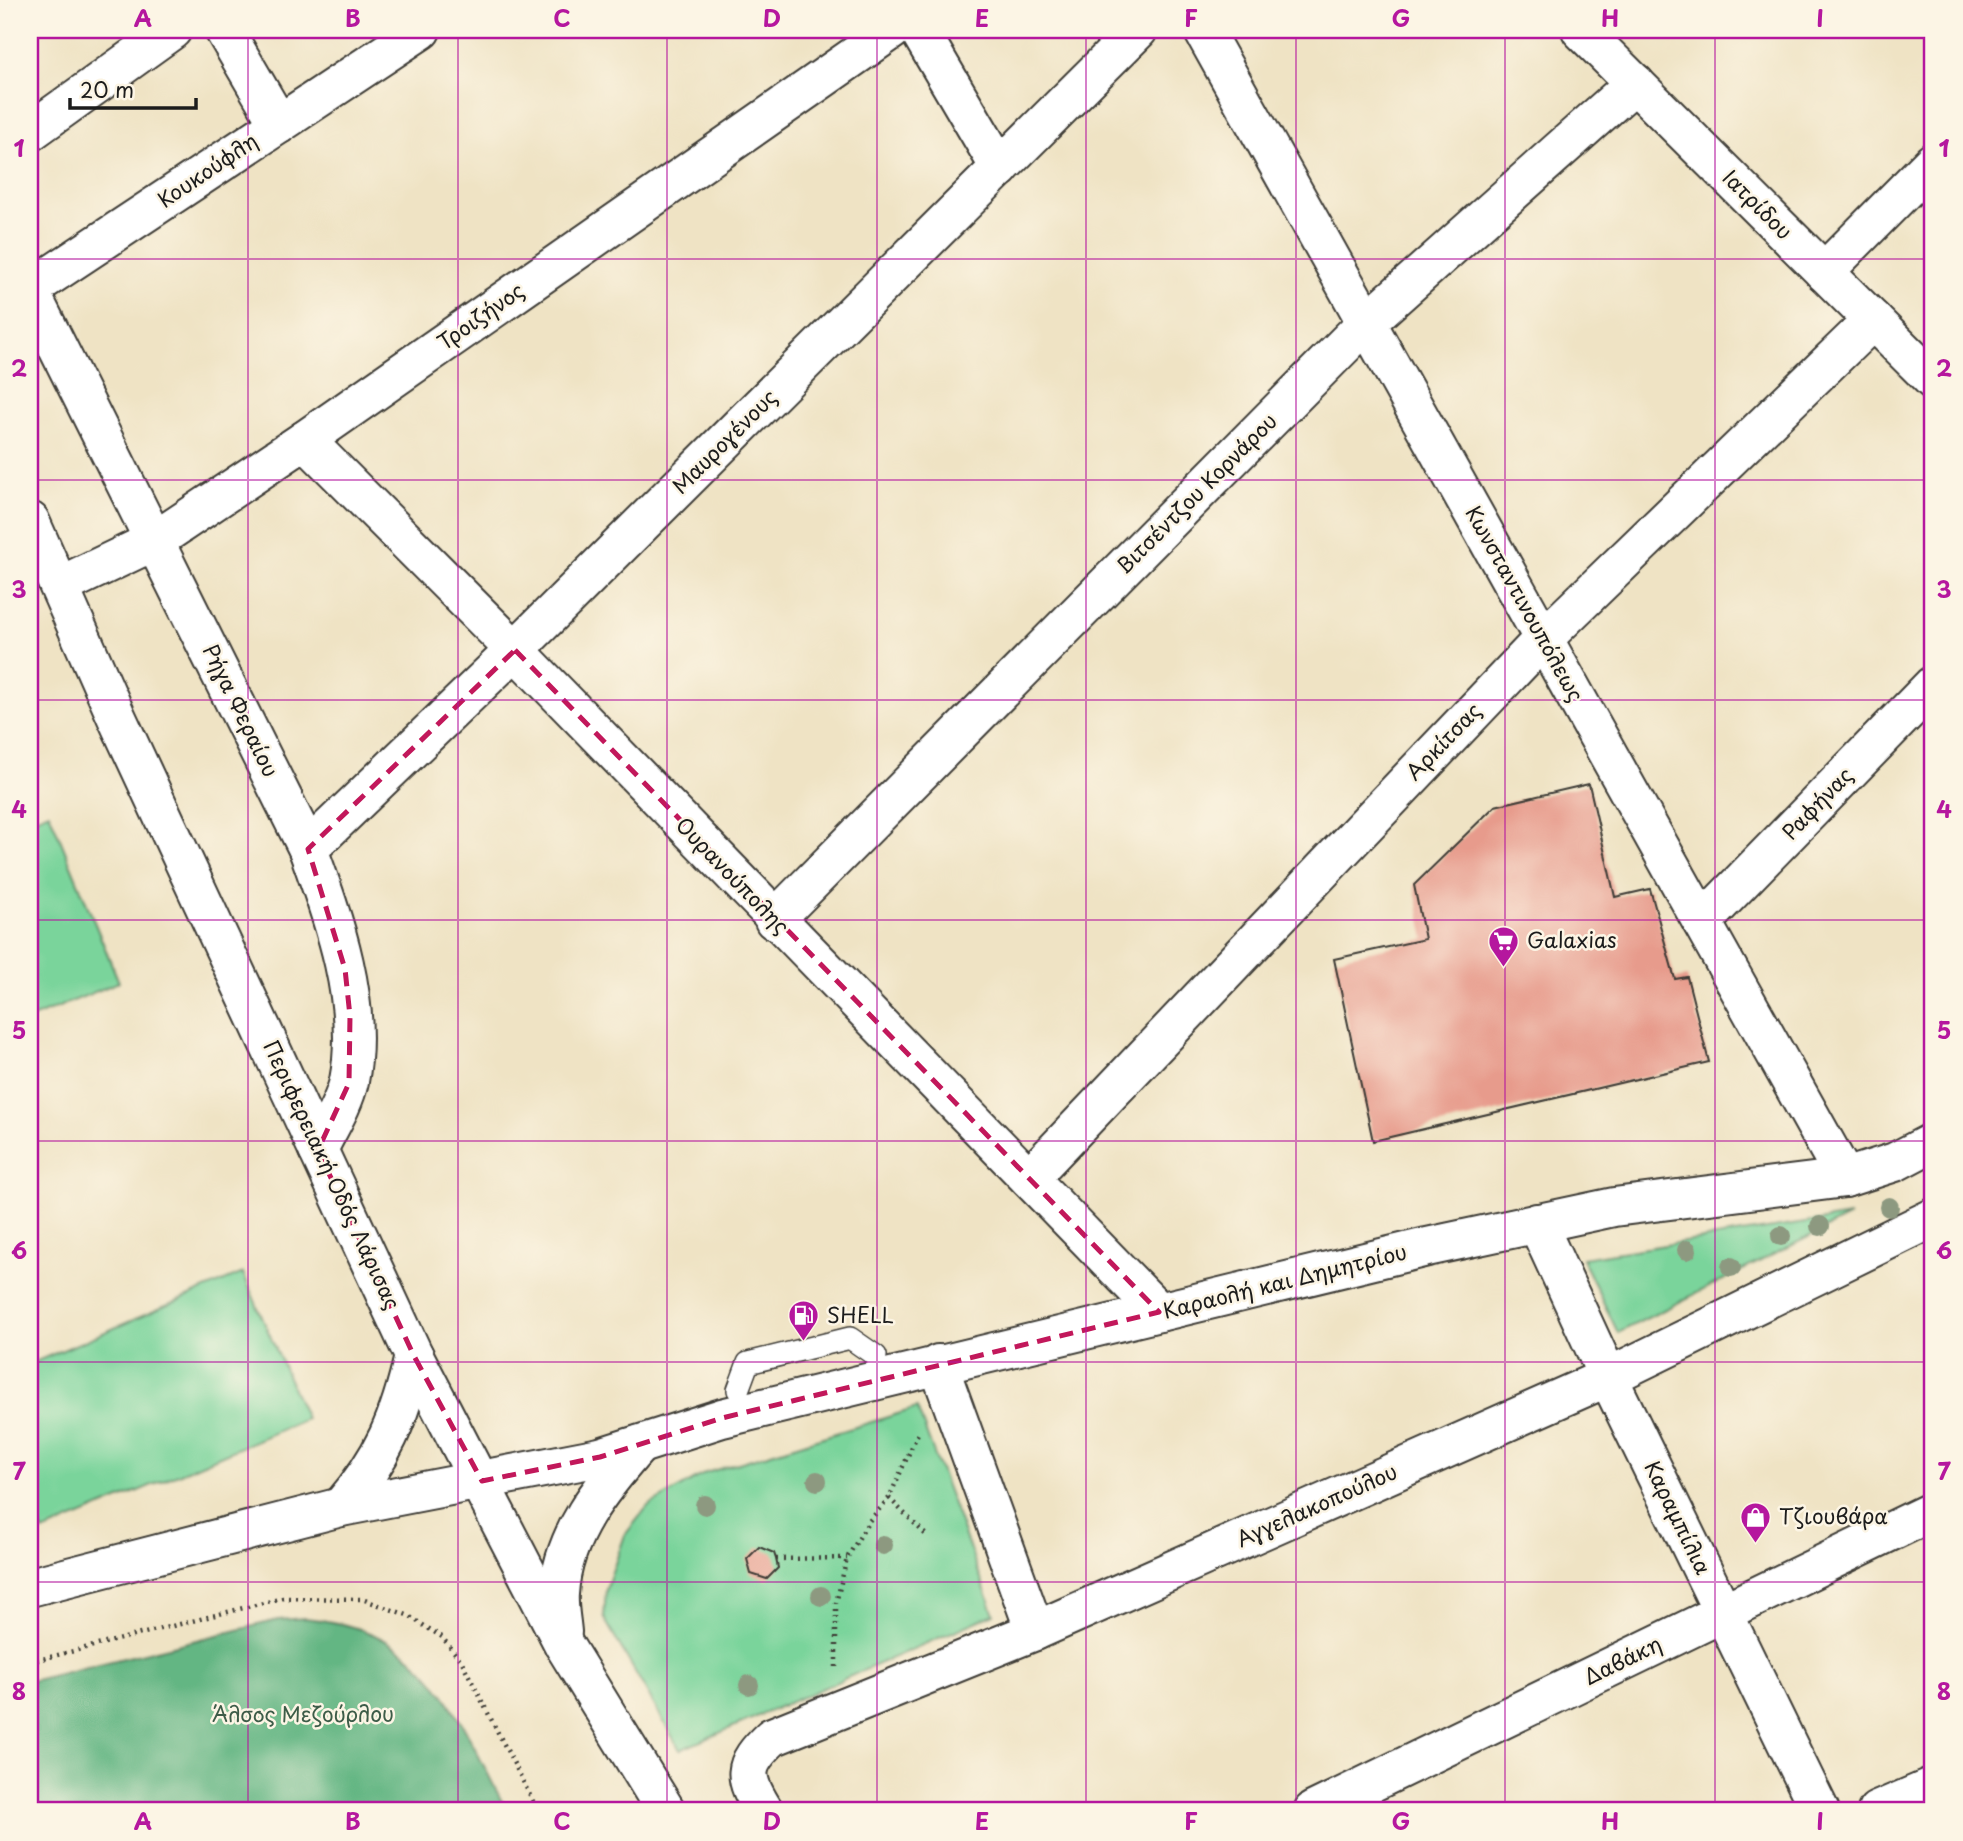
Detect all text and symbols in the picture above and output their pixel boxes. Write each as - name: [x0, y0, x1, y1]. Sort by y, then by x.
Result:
- text: A: [134, 0, 152, 35]
- text: B: [345, 0, 361, 35]
- text: C: [553, 0, 571, 35]
- text: D: [763, 0, 781, 35]
- text: E: [975, 0, 989, 35]
- text: F: [1184, 0, 1198, 35]
- text: G: [1392, 0, 1410, 35]
- text: H: [1601, 0, 1619, 35]
- text: I: [1816, 0, 1824, 35]
- scale bar: [70, 66, 196, 110]
- text: 20 m: [80, 73, 134, 105]
- street label: Κουκούφλη: [150, 124, 263, 215]
- text: 1: [14, 130, 25, 165]
- text: 1: [1939, 130, 1950, 165]
- street label: Ιατρίδου: [1716, 161, 1801, 246]
- street label: Τρoιζήνος: [430, 274, 530, 357]
- text: 2: [11, 350, 27, 385]
- text: 2: [1936, 350, 1952, 385]
- street label: Μαυρογένους: [664, 381, 783, 500]
- street label: Βιτσέντζου Κορνάρου: [1108, 405, 1283, 580]
- street label: Κωνσταντινουπόλεως: [1459, 499, 1593, 707]
- text: 3: [11, 571, 27, 606]
- text: 3: [1936, 571, 1952, 606]
- street label: Ρήγα Φεραίου: [196, 638, 288, 782]
- street label: Αρκίτσας: [1397, 695, 1488, 787]
- street label: Ραφήνας: [1774, 759, 1859, 846]
- text: 4: [11, 791, 27, 826]
- text: 4: [1936, 791, 1952, 826]
- street label: Ουρανούπολης: [669, 809, 798, 940]
- place label: Galaxias: [1527, 923, 1616, 955]
- supermarket icon: Galaxias: [1487, 924, 1521, 968]
- text: 5: [12, 1012, 26, 1047]
- text: 5: [1937, 1012, 1951, 1047]
- street label: Περιφερειακή Οδός Λάρισας: [256, 1034, 409, 1314]
- text: 6: [11, 1232, 27, 1267]
- text: 6: [1936, 1232, 1952, 1267]
- street label: Καραολή και Δημητρίου: [1159, 1234, 1410, 1326]
- place label: SHELL: [827, 1298, 894, 1330]
- fuel station icon: SHELL: [787, 1299, 821, 1343]
- text: 7: [12, 1453, 26, 1488]
- text: 7: [1937, 1453, 1951, 1488]
- street label: Αγγελακοπούλου: [1231, 1454, 1402, 1554]
- street label: Καραμπίλια: [1637, 1455, 1720, 1580]
- place label: Τζιουβάρα: [1779, 1499, 1888, 1531]
- shop icon: Τζιουβάρα: [1739, 1500, 1773, 1544]
- street label: Δαβάκη: [1578, 1627, 1667, 1692]
- text: 8: [12, 1673, 26, 1708]
- text: 8: [1937, 1673, 1951, 1708]
- park label: Άλσος Μεζούρλου: [212, 1697, 394, 1729]
- text: A: [134, 1803, 152, 1838]
- text: B: [345, 1803, 361, 1838]
- text: C: [553, 1803, 571, 1838]
- text: D: [763, 1803, 781, 1838]
- text: E: [975, 1803, 989, 1838]
- text: F: [1184, 1803, 1198, 1838]
- text: G: [1392, 1803, 1410, 1838]
- text: H: [1601, 1803, 1619, 1838]
- text: I: [1816, 1803, 1824, 1838]

